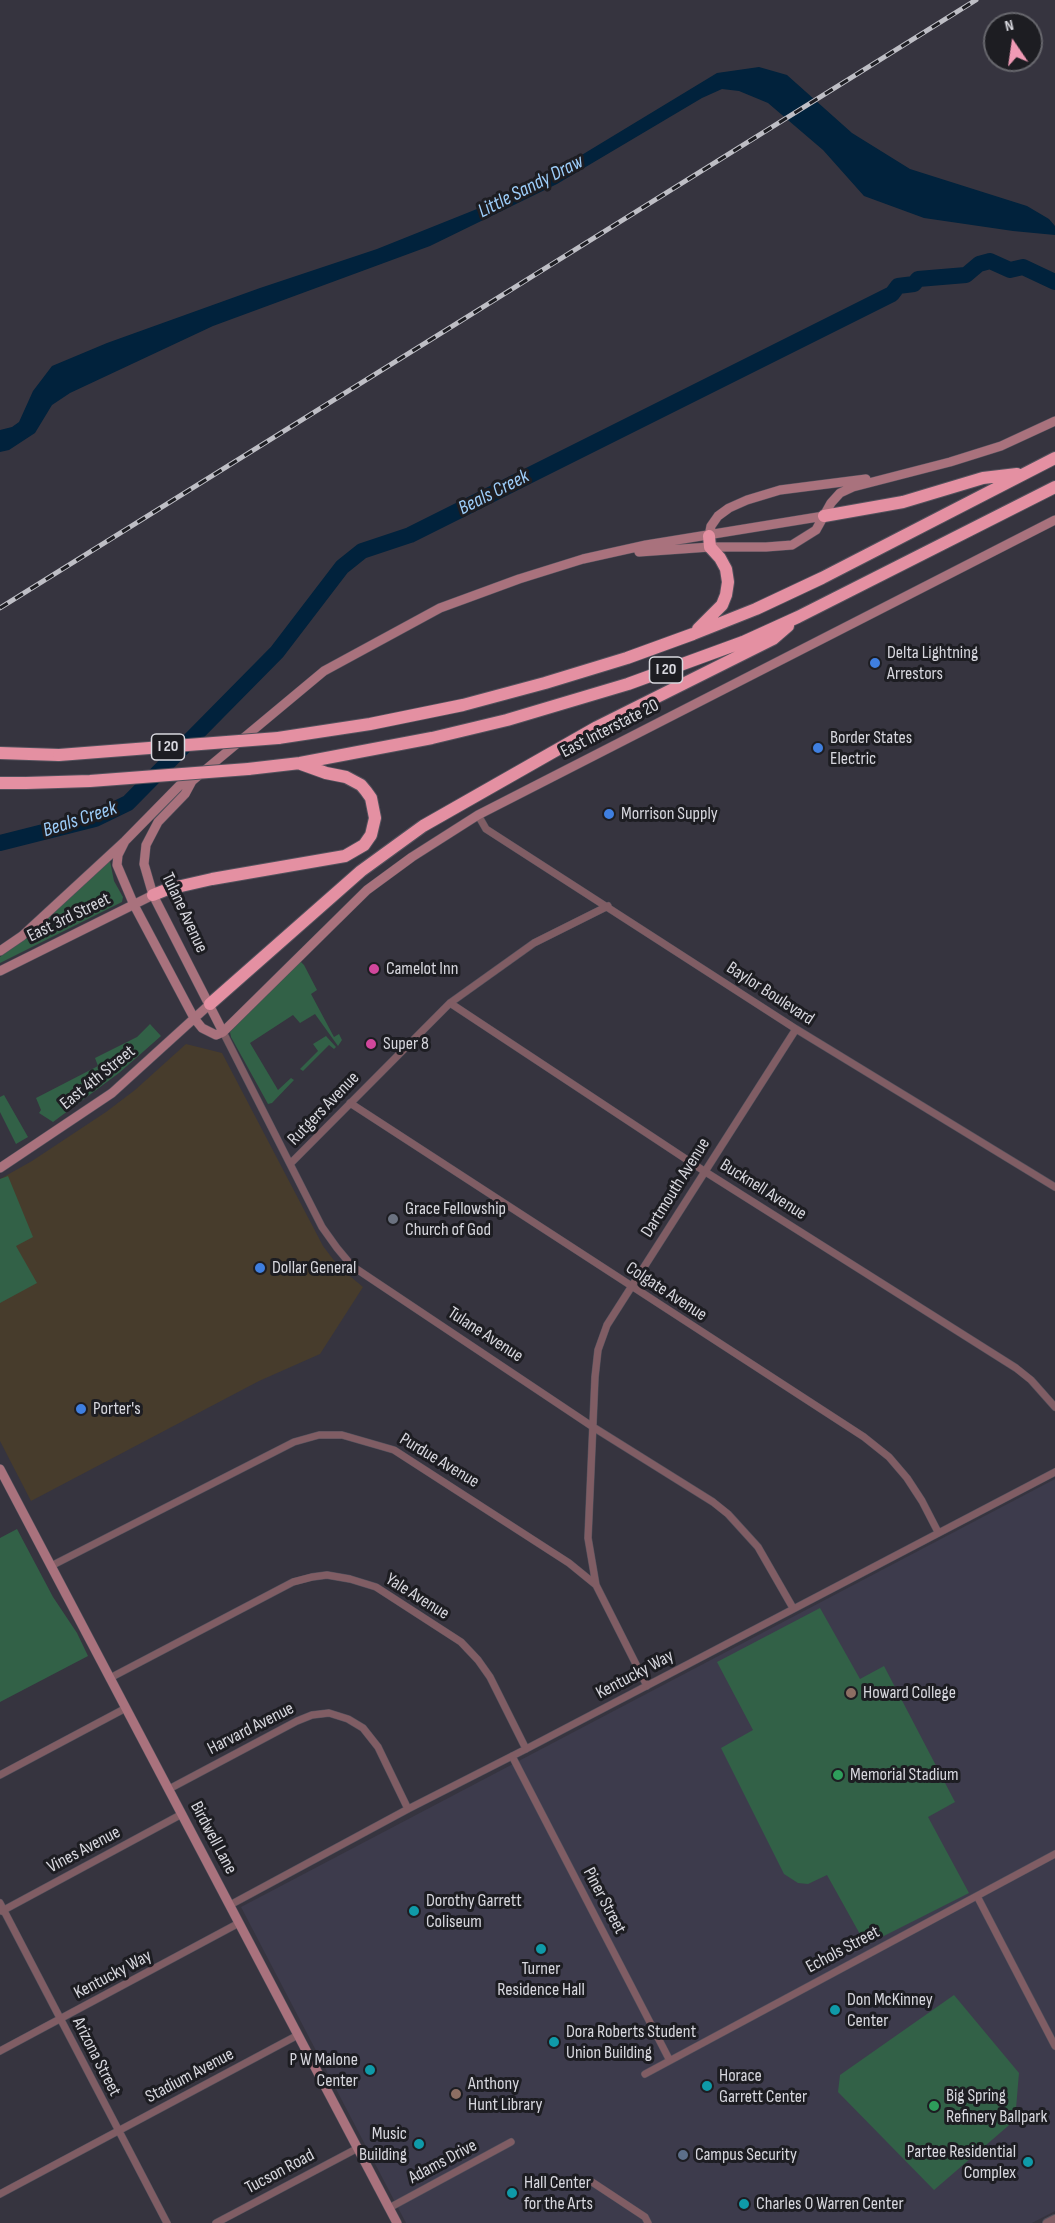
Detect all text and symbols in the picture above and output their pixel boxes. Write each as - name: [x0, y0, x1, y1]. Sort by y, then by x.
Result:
- north arrow: [983, 12, 1043, 72]
- text: N: [1003, 16, 1016, 36]
- water label: Little Sandy Draw: [474, 150, 588, 224]
- water label: Beals Creek: [455, 465, 533, 521]
- place label: Delta Lightning Arrestors: [887, 642, 978, 684]
- marker: Delta Lightning Arrestors: [868, 656, 882, 670]
- road number: I 20: [650, 657, 682, 683]
- street label: East Interstate 20: [557, 695, 663, 763]
- place label: Border States Electric: [830, 727, 912, 770]
- road number: I 20: [152, 734, 184, 760]
- marker: Border States Electric: [811, 741, 825, 755]
- water label: Beals Creek: [40, 797, 120, 843]
- place label: Morrison Supply: [621, 803, 718, 825]
- marker: Morrison Supply: [602, 807, 616, 821]
- street label: Tulane Avenue: [156, 870, 212, 956]
- street label: East 3rd Street: [24, 889, 114, 947]
- place label: Camelot Inn: [386, 958, 458, 980]
- street label: Baylor Boulevard: [722, 958, 818, 1030]
- marker: Camelot Inn: [367, 962, 381, 976]
- place label: Super 8: [383, 1033, 429, 1055]
- marker: Super 8: [364, 1037, 378, 1051]
- street label: East 4th Street: [56, 1041, 140, 1115]
- street label: Rutgers Avenue: [284, 1068, 364, 1150]
- street label: Dartmouth Avenue: [637, 1134, 715, 1242]
- street label: Bucknell Avenue: [716, 1155, 810, 1225]
- place label: Grace Fellowship Church of God: [405, 1198, 506, 1240]
- marker: Grace Fellowship Church of God: [386, 1212, 400, 1226]
- place label: Dollar General: [272, 1257, 356, 1279]
- street label: Colgate Avenue: [621, 1258, 711, 1326]
- marker: Dollar General: [253, 1261, 267, 1275]
- street label: Tulane Avenue: [443, 1303, 527, 1367]
- place label: Porter's: [93, 1398, 141, 1420]
- marker: Porter's: [74, 1402, 88, 1416]
- street label: Purdue Avenue: [395, 1429, 483, 1493]
- street label: Yale Avenue: [381, 1569, 453, 1625]
- street label: Kentucky Way: [593, 1646, 677, 1704]
- place label: Howard College: [863, 1682, 956, 1704]
- marker: Howard College: [844, 1686, 858, 1700]
- street label: Harvard Avenue: [204, 1698, 298, 1760]
- place label: Memorial Stadium: [850, 1764, 959, 1786]
- marker: Memorial Stadium: [831, 1768, 845, 1782]
- street label: Birdwell Lane: [185, 1798, 241, 1878]
- street label: Vines Avenue: [44, 1822, 124, 1878]
- street label: Piner Street: [578, 1864, 630, 1938]
- place label: Dorothy Garrett Coliseum: [426, 1890, 522, 1932]
- marker: Dorothy Garrett Coliseum: [407, 1904, 421, 1918]
- street label: Echols Street: [802, 1922, 884, 1978]
- marker: Turner Residence Hall: [534, 1942, 548, 1956]
- street label: Kentucky Way: [71, 1946, 155, 2004]
- place label: Turner Residence Hall: [497, 1958, 585, 2000]
- place label: Don McKinney Center: [847, 1989, 933, 2032]
- marker: Don McKinney Center: [828, 2003, 842, 2017]
- street label: Arizona Street: [67, 2014, 125, 2100]
- place label: Dora Roberts Student Union Building: [566, 2021, 696, 2064]
- marker: Dora Roberts Student Union Building: [547, 2035, 561, 2049]
- street label: Stadium Avenue: [142, 2044, 238, 2108]
- place label: P W Malone Center: [290, 2049, 358, 2092]
- marker: P W Malone Center: [363, 2063, 377, 2077]
- place label: Horace Garrett Center: [719, 2065, 807, 2108]
- place label: Anthony Hunt Library: [468, 2073, 542, 2116]
- marker: Horace Garrett Center: [700, 2079, 714, 2093]
- place label: Big Spring Refinery Ballpark: [946, 2085, 1047, 2128]
- marker: Anthony Hunt Library: [449, 2087, 463, 2101]
- marker: Big Spring Refinery Ballpark: [927, 2099, 941, 2113]
- place label: Music Building: [359, 2123, 407, 2166]
- street label: Adams Drive: [405, 2135, 481, 2189]
- marker: Music Building: [412, 2137, 426, 2151]
- place label: Partee Residential Complex: [907, 2141, 1016, 2184]
- place label: Campus Security: [695, 2144, 797, 2166]
- street label: Tucson Road: [242, 2145, 318, 2199]
- marker: Campus Security: [676, 2148, 690, 2162]
- marker: Partee Residential Complex: [1021, 2155, 1035, 2169]
- place label: Hall Center for the Arts: [524, 2172, 593, 2214]
- marker: Hall Center for the Arts: [505, 2186, 519, 2200]
- place label: Charles O Warren Center: [756, 2193, 904, 2215]
- marker: Charles O Warren Center: [737, 2197, 751, 2211]

